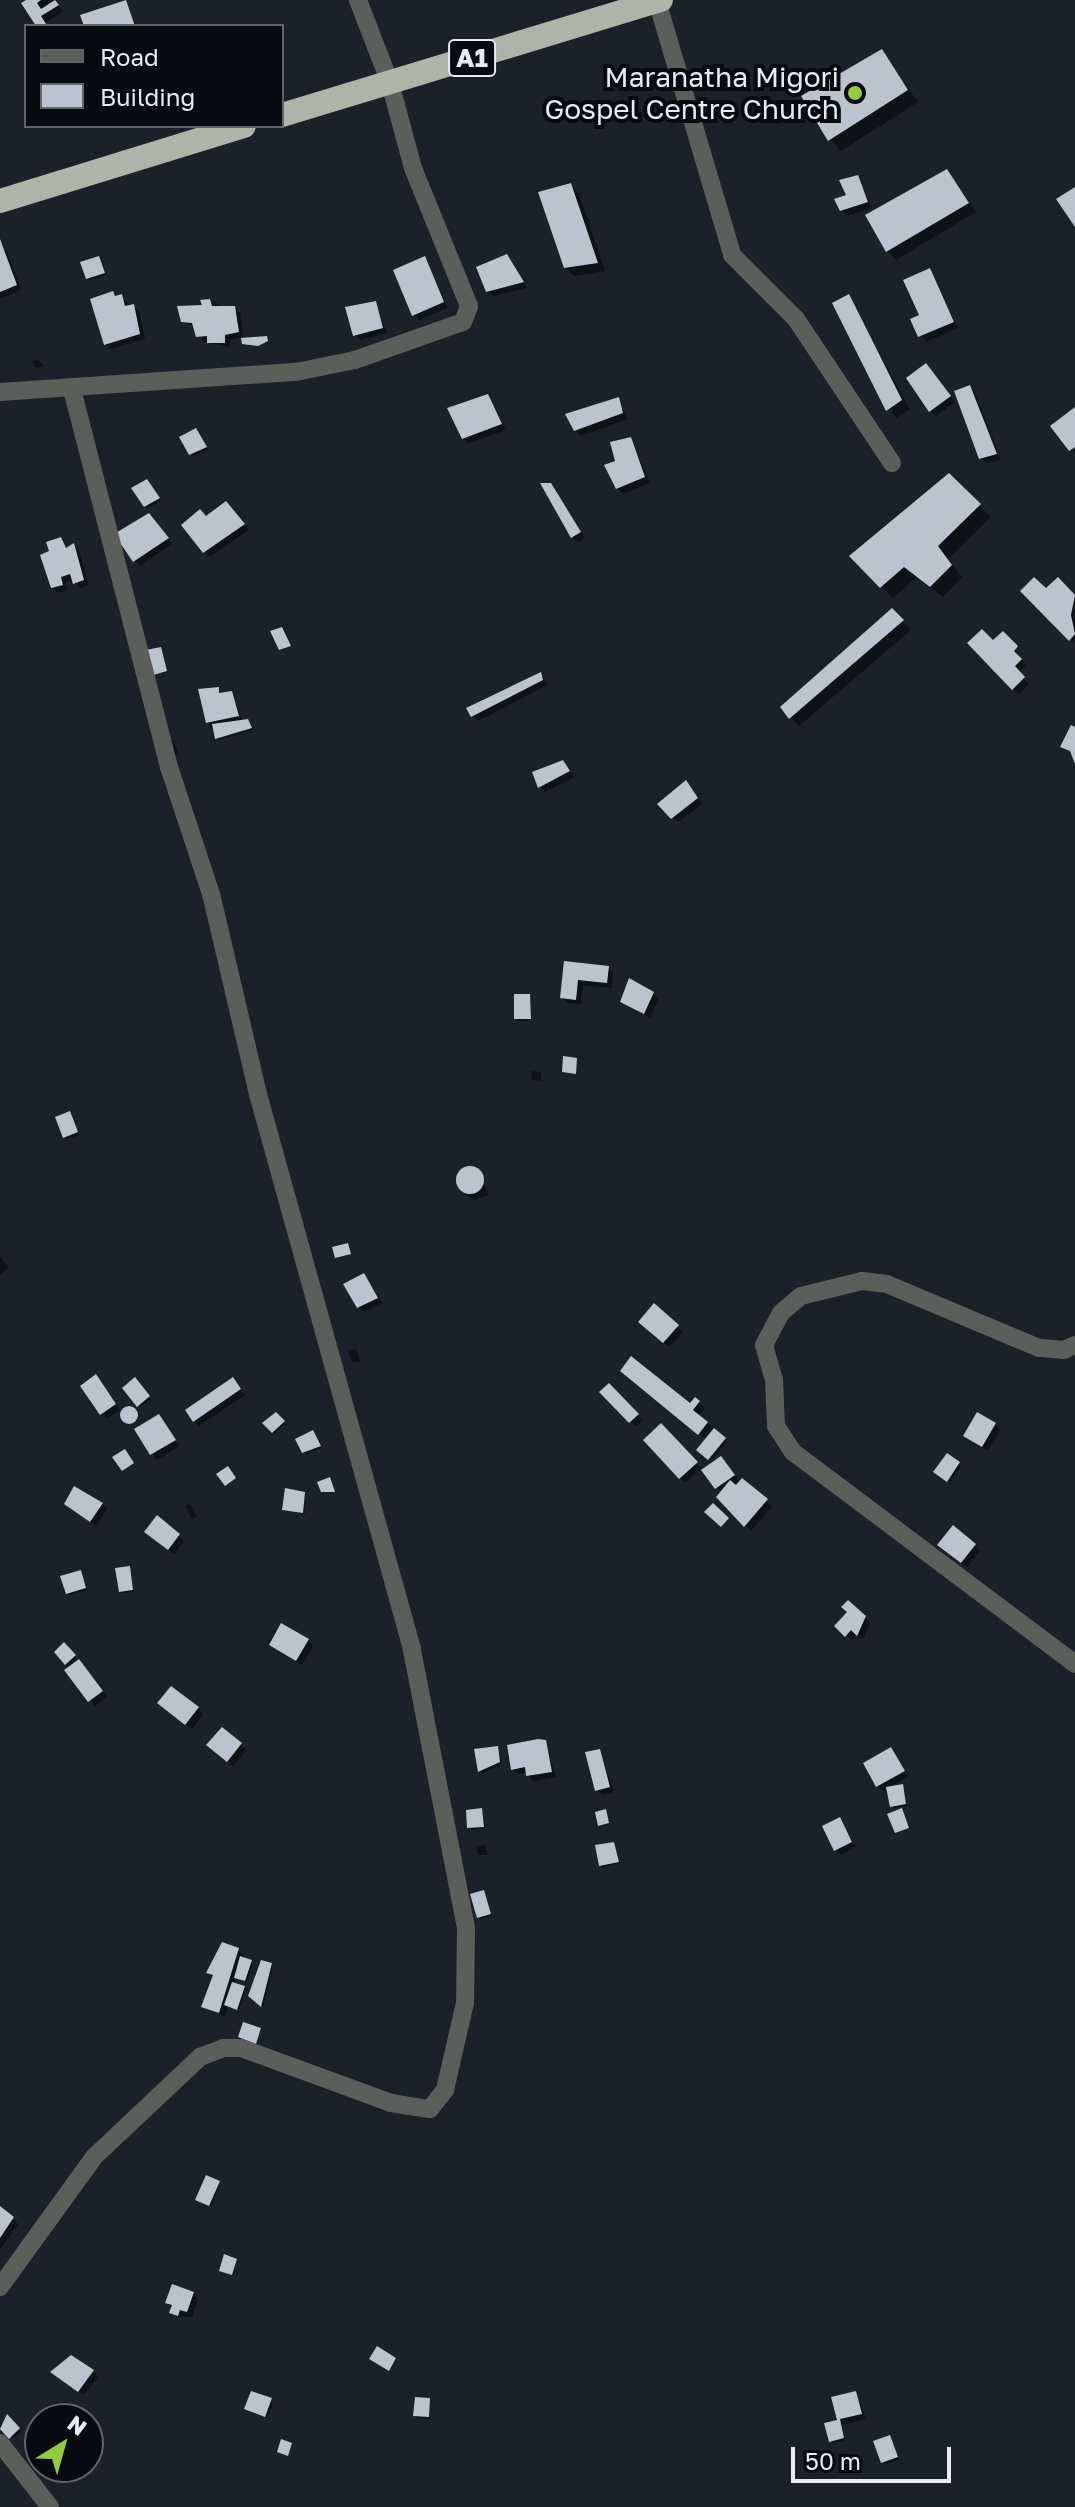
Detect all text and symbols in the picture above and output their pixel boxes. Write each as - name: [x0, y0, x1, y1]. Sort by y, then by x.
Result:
- legend: [24, 24, 284, 128]
- road number: A1: [448, 36, 496, 80]
- text: Road: [100, 42, 159, 71]
- place label: Maranatha Migori Gospel Centre Church: [545, 60, 839, 126]
- text: Building: [100, 82, 195, 111]
- marker: Maranatha Migori Gospel Centre Church: [846, 84, 864, 102]
- north arrow: [24, 2403, 104, 2483]
- text: N: [63, 2409, 92, 2441]
- scale bar: [795, 2431, 955, 2481]
- text: 50 m: [805, 2446, 861, 2475]

